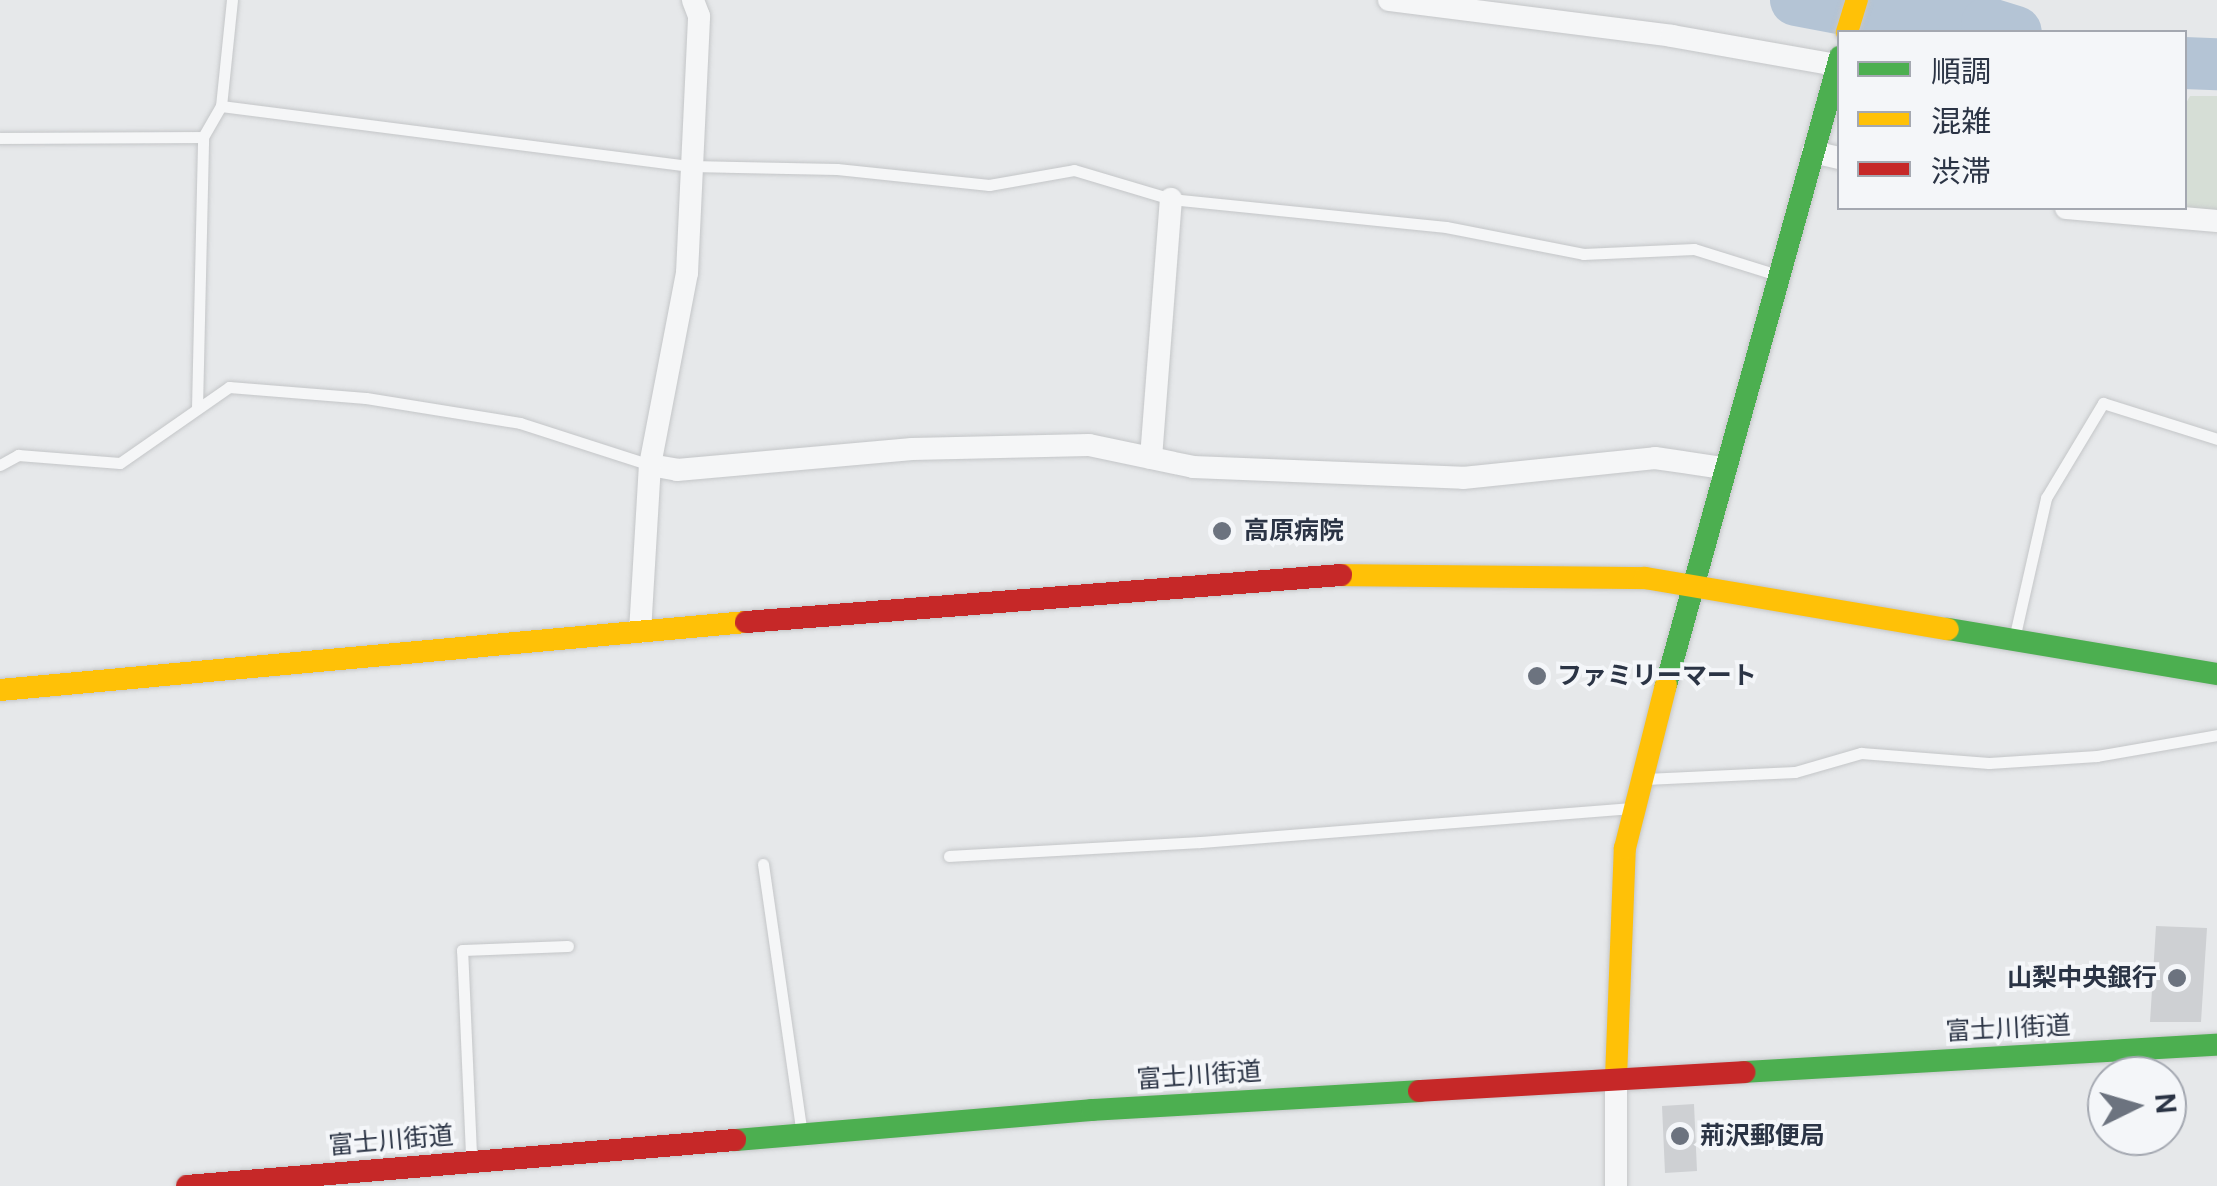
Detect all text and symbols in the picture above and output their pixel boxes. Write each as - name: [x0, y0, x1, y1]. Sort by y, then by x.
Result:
- legend: [1837, 30, 2187, 210]
- text: 順調: [1931, 52, 1991, 91]
- text: 混雑: [1931, 102, 1991, 141]
- text: 渋滞: [1931, 152, 1991, 191]
- place label: 高原病院: [1244, 516, 1344, 546]
- marker: 高原病院: [1209, 518, 1235, 544]
- place label: ファミリーマート: [1557, 661, 1757, 691]
- marker: ファミリーマート: [1526, 665, 1548, 687]
- place label: 山梨中央銀行: [2007, 963, 2157, 993]
- marker: 山梨中央銀行: [2166, 967, 2188, 989]
- street label: 富士川街道: [1945, 1011, 2071, 1047]
- north arrow: [2087, 1056, 2187, 1156]
- street label: 富士川街道: [1136, 1057, 1262, 1095]
- text: N: [2146, 1092, 2185, 1115]
- street label: 富士川街道: [327, 1121, 455, 1161]
- place label: 荊沢郵便局: [1700, 1121, 1825, 1151]
- marker: 荊沢郵便局: [1669, 1125, 1691, 1147]

